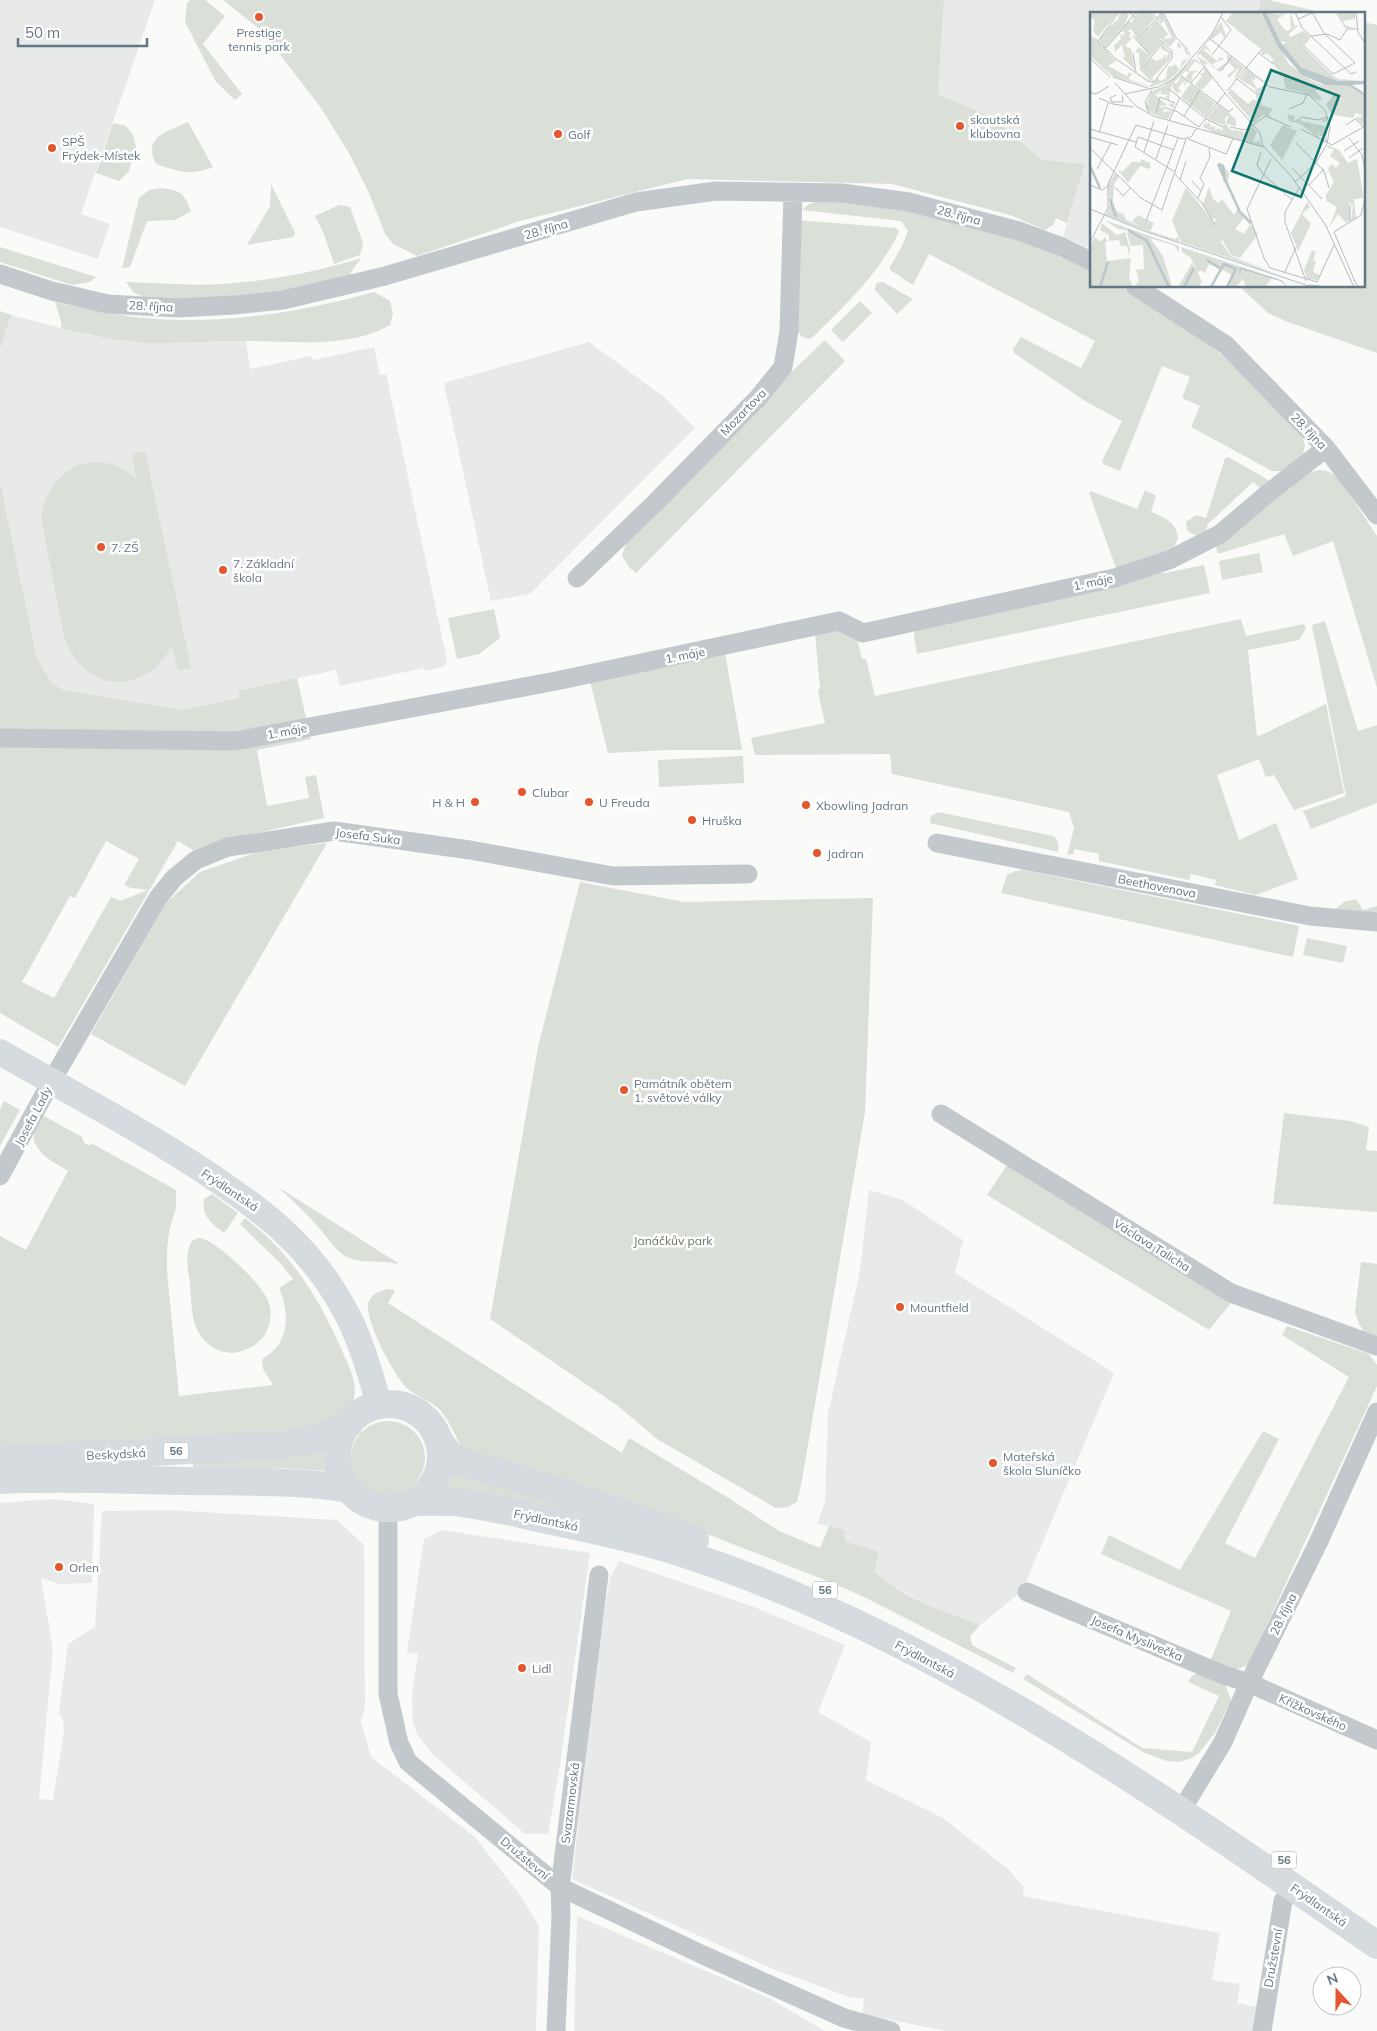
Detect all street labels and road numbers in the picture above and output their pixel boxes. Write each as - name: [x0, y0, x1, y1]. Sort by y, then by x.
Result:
- street label: 28. října: [936, 202, 982, 228]
- street label: 28. října: [523, 216, 569, 242]
- street label: 28. října: [128, 297, 174, 315]
- street label: Mozartova: [717, 385, 769, 439]
- street label: 28. října: [1288, 410, 1330, 452]
- street label: 1. máje: [1072, 570, 1114, 594]
- street label: 1. máje: [664, 644, 706, 666]
- street label: 1. máje: [266, 720, 308, 742]
- street label: Josefa Suka: [335, 825, 401, 847]
- street label: Beethovenova: [1117, 871, 1197, 901]
- street label: Josefa Lady: [11, 1083, 55, 1148]
- street label: Frýdlantská: [199, 1165, 261, 1215]
- street label: Václava Talicha: [1111, 1215, 1193, 1275]
- road number: 56: [164, 1442, 188, 1460]
- street label: Beskydská: [86, 1445, 146, 1463]
- street label: Frýdlantská: [512, 1506, 580, 1534]
- road number: 56: [812, 1582, 838, 1598]
- street label: 28. října: [1266, 1591, 1300, 1637]
- street label: Josefa Myslivečka: [1089, 1612, 1185, 1664]
- street label: Frýdlantská: [893, 1637, 957, 1681]
- street label: Křížkovského: [1277, 1690, 1349, 1734]
- street label: Svazarmovská: [558, 1762, 582, 1844]
- street label: Družstevní: [498, 1833, 553, 1883]
- road number: 56: [1272, 1852, 1296, 1868]
- street label: Frýdlantská: [1288, 1880, 1350, 1930]
- street label: Družstevní: [1260, 1926, 1286, 1988]

